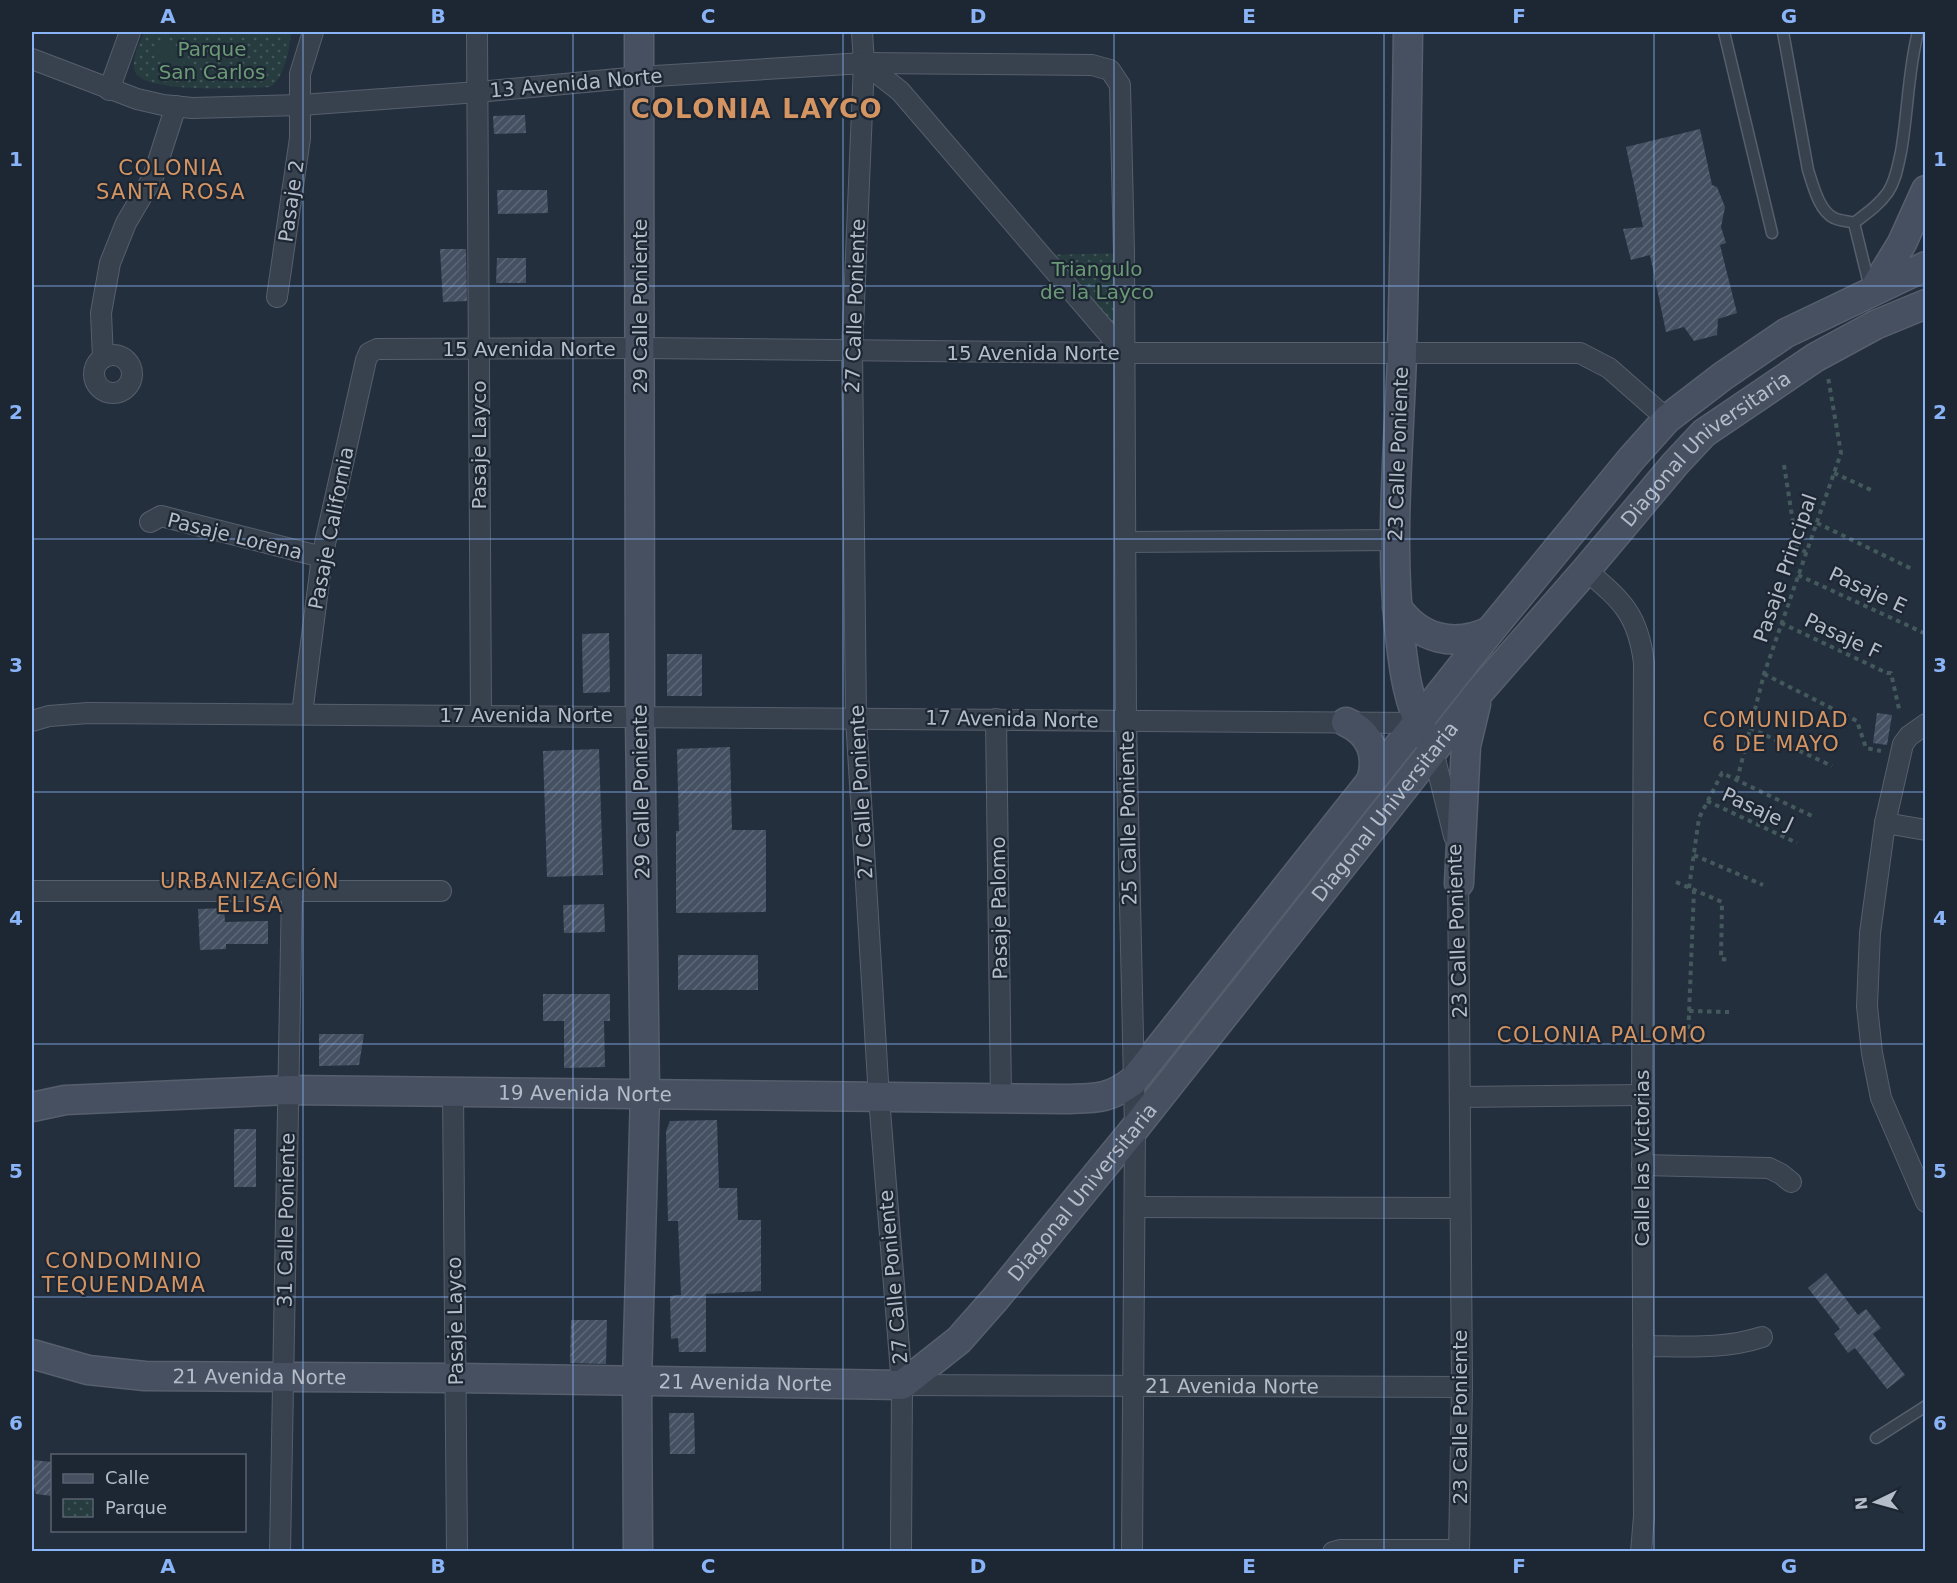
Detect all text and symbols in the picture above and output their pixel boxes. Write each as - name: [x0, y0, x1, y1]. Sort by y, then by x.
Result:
- text: A: [160, 4, 176, 28]
- text: B: [430, 4, 446, 28]
- text: C: [701, 4, 715, 28]
- text: D: [970, 4, 986, 28]
- text: E: [1242, 4, 1256, 28]
- text: F: [1512, 4, 1526, 28]
- text: G: [1781, 4, 1797, 28]
- park label: Parque San Carlos: [159, 37, 265, 84]
- street label: 13 Avenida Norte: [488, 63, 664, 103]
- district label: COLONIA LAYCO: [631, 94, 883, 124]
- text: 1: [9, 147, 23, 171]
- text: 1: [1933, 147, 1947, 171]
- district label: COLONIA SANTA ROSA: [96, 156, 246, 204]
- street label: Pasaje 2: [273, 158, 309, 244]
- street label: 27 Calle Poniente: [840, 218, 870, 394]
- street label: 29 Calle Poniente: [628, 219, 652, 393]
- park label: Triangulo de la Layco: [1040, 257, 1154, 304]
- street label: 15 Avenida Norte: [442, 337, 616, 361]
- street label: 15 Avenida Norte: [946, 341, 1120, 365]
- street label: 23 Calle Poniente: [1383, 366, 1413, 542]
- street label: Diagonal Universitaria: [1616, 366, 1795, 532]
- street label: Pasaje Layco: [467, 381, 491, 509]
- text: 2: [9, 400, 23, 424]
- text: 2: [1933, 400, 1947, 424]
- street label: Pasaje California: [303, 445, 359, 611]
- street label: Pasaje Principal: [1748, 491, 1822, 645]
- street label: Pasaje Lorena: [165, 508, 305, 564]
- street label: Pasaje E: [1825, 562, 1911, 618]
- street label: Pasaje F: [1801, 608, 1885, 664]
- text: 3: [9, 653, 23, 677]
- text: 3: [1933, 653, 1947, 677]
- street label: 17 Avenida Norte: [439, 703, 613, 727]
- street label: 29 Calle Poniente: [627, 704, 655, 880]
- street label: 27 Calle Poniente: [844, 704, 878, 880]
- street label: 17 Avenida Norte: [925, 705, 1099, 733]
- district label: COMUNIDAD 6 DE MAYO: [1703, 708, 1849, 756]
- street label: Diagonal Universitaria: [1307, 717, 1463, 906]
- street label: 25 Calle Poniente: [1114, 730, 1142, 906]
- street label: Pasaje J: [1718, 782, 1798, 836]
- street label: Pasaje Palomo: [986, 836, 1012, 980]
- street label: 23 Calle Poniente: [1442, 843, 1472, 1019]
- district label: URBANIZACIÓN ELISA: [160, 868, 340, 917]
- text: 4: [9, 906, 23, 930]
- text: 4: [1933, 906, 1947, 930]
- district label: COLONIA PALOMO: [1497, 1023, 1707, 1047]
- street label: Calle las Victorias: [1630, 1070, 1654, 1246]
- street label: 19 Avenida Norte: [498, 1080, 672, 1106]
- street label: Diagonal Universitaria: [1003, 1098, 1162, 1286]
- street label: 31 Calle Poniente: [272, 1132, 300, 1308]
- text: 5: [9, 1159, 23, 1183]
- text: 5: [1933, 1159, 1947, 1183]
- street label: 27 Calle Poniente: [873, 1189, 913, 1365]
- district label: CONDOMINIO TEQUENDAMA: [41, 1249, 206, 1297]
- street label: Pasaje Layco: [442, 1256, 468, 1386]
- street label: 23 Calle Poniente: [1448, 1330, 1472, 1504]
- street label: 21 Avenida Norte: [173, 1364, 346, 1389]
- street label: 21 Avenida Norte: [658, 1369, 832, 1396]
- street label: 21 Avenida Norte: [1145, 1374, 1319, 1398]
- text: 6: [9, 1411, 23, 1435]
- text: 6: [1933, 1411, 1947, 1435]
- legend: [51, 1454, 246, 1532]
- text: Calle: [105, 1467, 150, 1488]
- north arrow: [1846, 1472, 1906, 1532]
- text: N: [1852, 1496, 1872, 1511]
- text: Parque: [105, 1497, 167, 1518]
- text: A: [160, 1554, 176, 1578]
- text: B: [430, 1554, 446, 1578]
- text: C: [701, 1554, 715, 1578]
- text: D: [970, 1554, 986, 1578]
- text: E: [1242, 1554, 1256, 1578]
- text: F: [1512, 1554, 1526, 1578]
- text: G: [1781, 1554, 1797, 1578]

